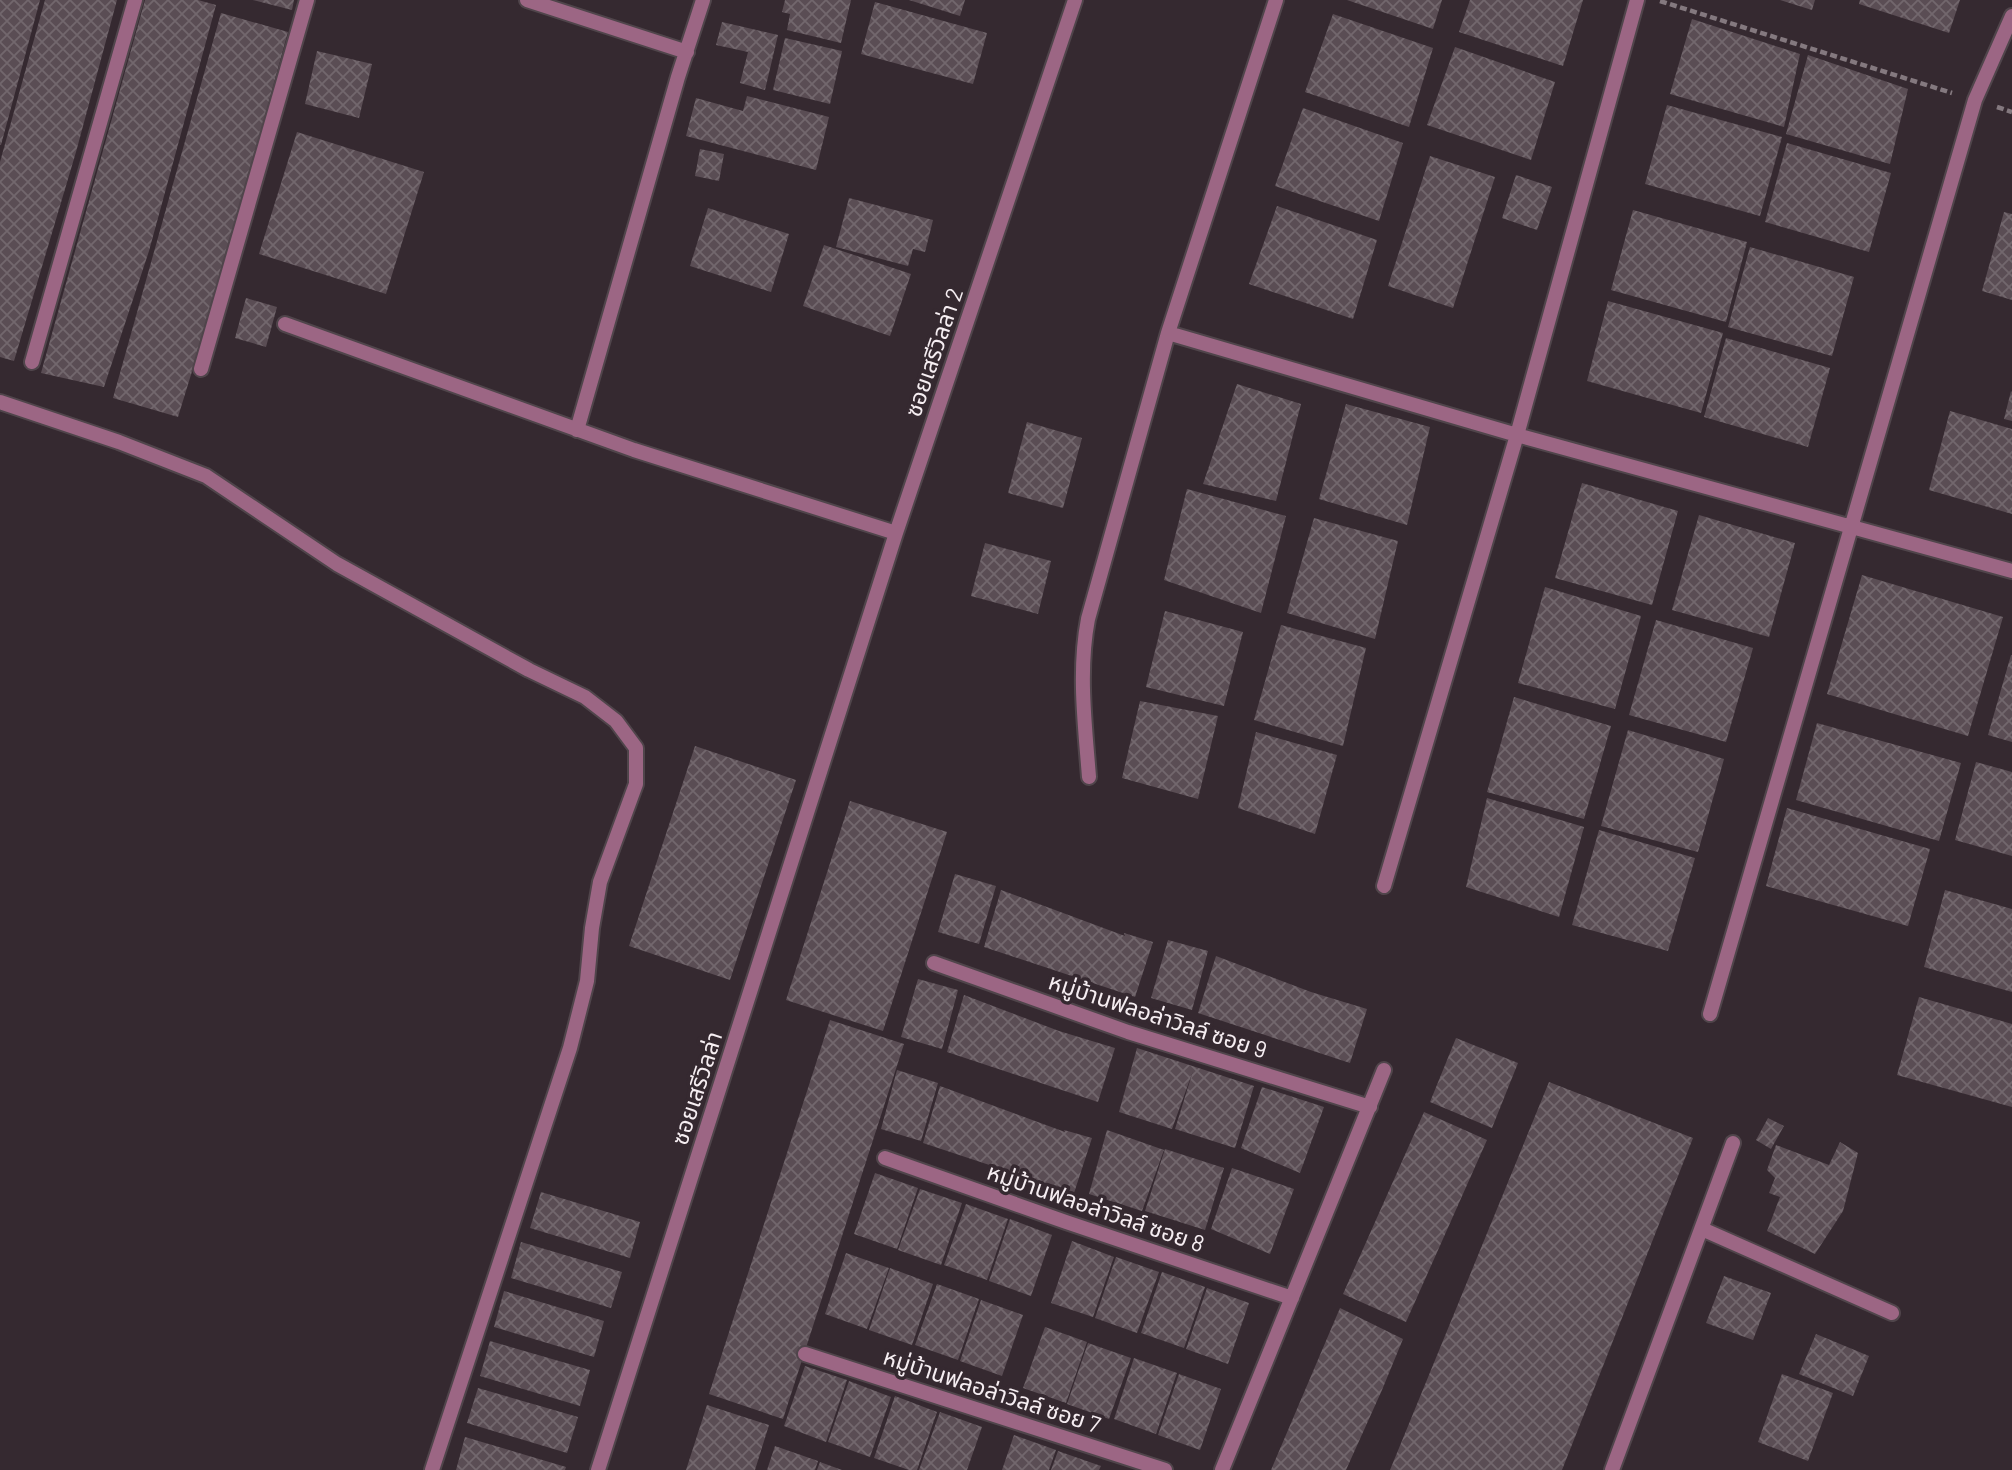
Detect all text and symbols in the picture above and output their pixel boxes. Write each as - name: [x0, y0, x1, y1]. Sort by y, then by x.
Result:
- street label: ซอยเสรีวิลล่า 2: [898, 284, 968, 420]
- street label: หมู่บ้านฟลอล่าวิลล์ ซอย 9: [1045, 966, 1271, 1065]
- street label: ซอยเสรีวิลล่า: [665, 1028, 727, 1148]
- street label: หมู่บ้านฟลอล่าวิลล์ ซอย 8: [983, 1157, 1208, 1259]
- street label: หมู่บ้านฟลอล่าวิลล์ ซอย 7: [879, 1342, 1104, 1440]

